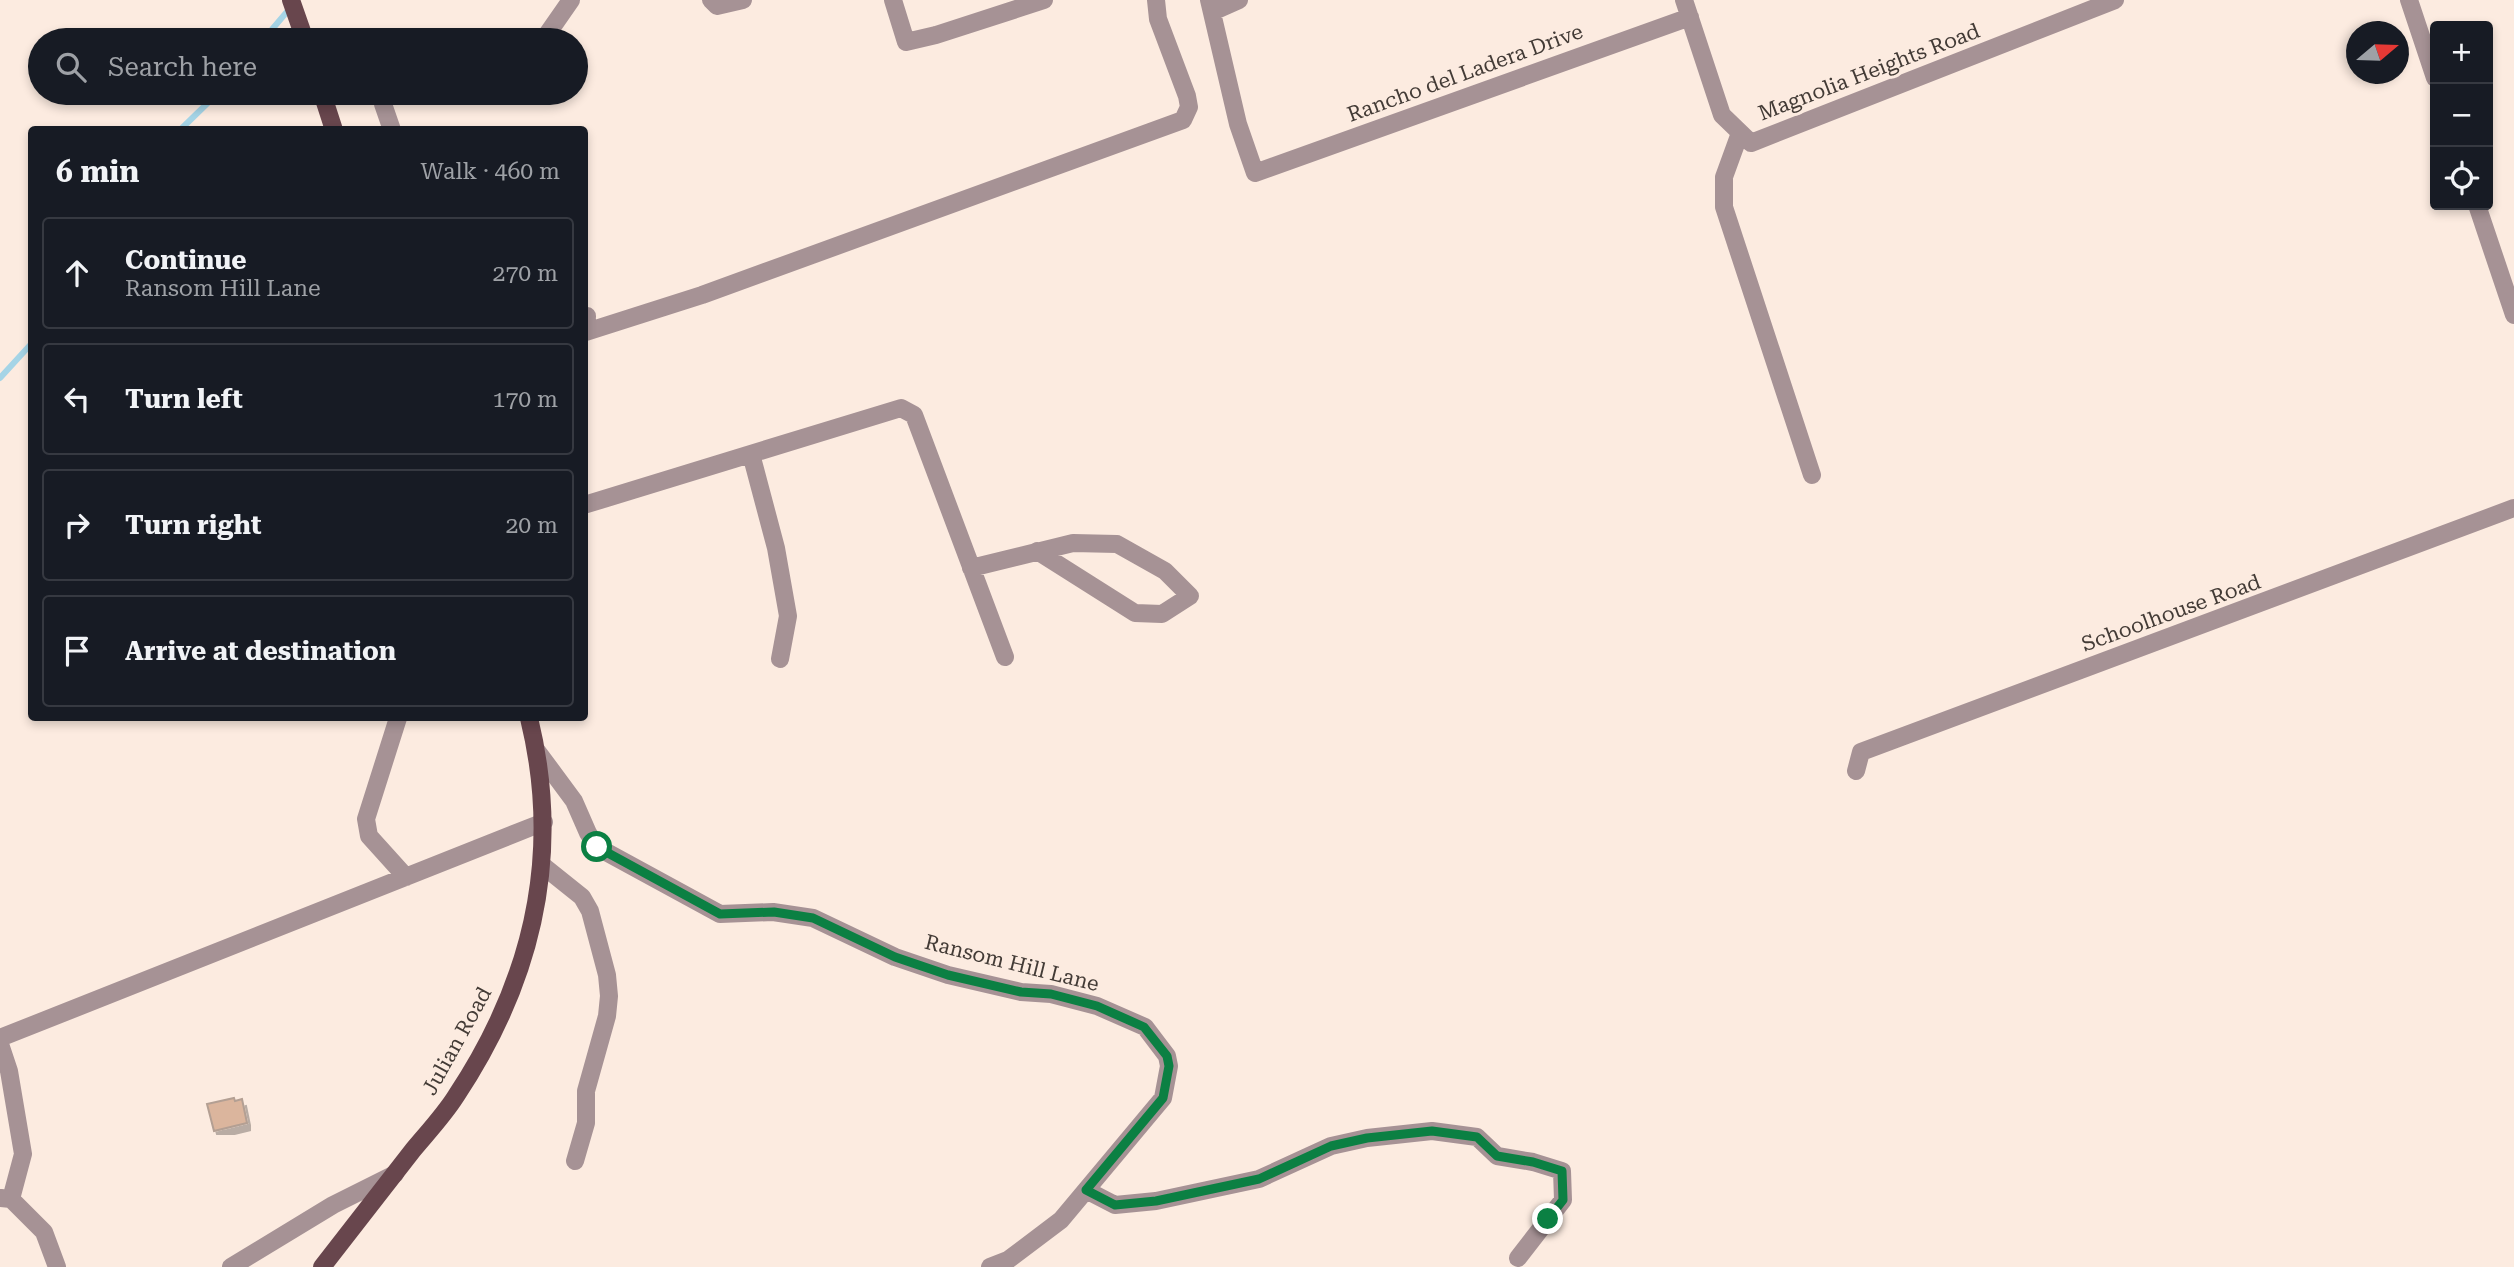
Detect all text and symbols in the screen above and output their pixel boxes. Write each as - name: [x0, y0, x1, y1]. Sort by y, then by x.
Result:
- street label: Magnolia Heights Road: [1755, 18, 1984, 125]
- street label: Rancho del Ladera Drive: [1344, 19, 1586, 127]
- north arrow: [2346, 21, 2409, 84]
- map controls: [2430, 21, 2493, 210]
- button: +: [2430, 21, 2493, 84]
- search box: [28, 28, 588, 105]
- icon: search: [52, 48, 90, 86]
- text: Search here: [108, 52, 257, 82]
- button: −: [2430, 84, 2493, 147]
- button: locate: [2430, 147, 2493, 210]
- text: 6 min: [56, 154, 139, 189]
- text: Walk · 460 m: [421, 158, 560, 185]
- text: Continue: [125, 245, 247, 275]
- icon: ahead: [58, 254, 96, 292]
- text: 270 m: [493, 260, 558, 287]
- text: Ransom Hill Lane: [125, 275, 321, 302]
- icon: left: [58, 380, 96, 418]
- text: Turn left: [125, 384, 243, 414]
- text: 170 m: [493, 386, 558, 413]
- icon: right: [58, 506, 96, 544]
- text: Turn right: [125, 510, 261, 540]
- text: 20 m: [505, 512, 558, 539]
- street label: Schoolhouse Road: [2078, 569, 2264, 657]
- icon: arrive: [58, 632, 96, 670]
- text: Arrive at destination: [125, 636, 396, 666]
- route start: [581, 831, 612, 862]
- street label: Ransom Hill Lane: [922, 930, 1102, 996]
- street label: Julian Road: [417, 982, 497, 1099]
- route end: [1532, 1203, 1563, 1234]

